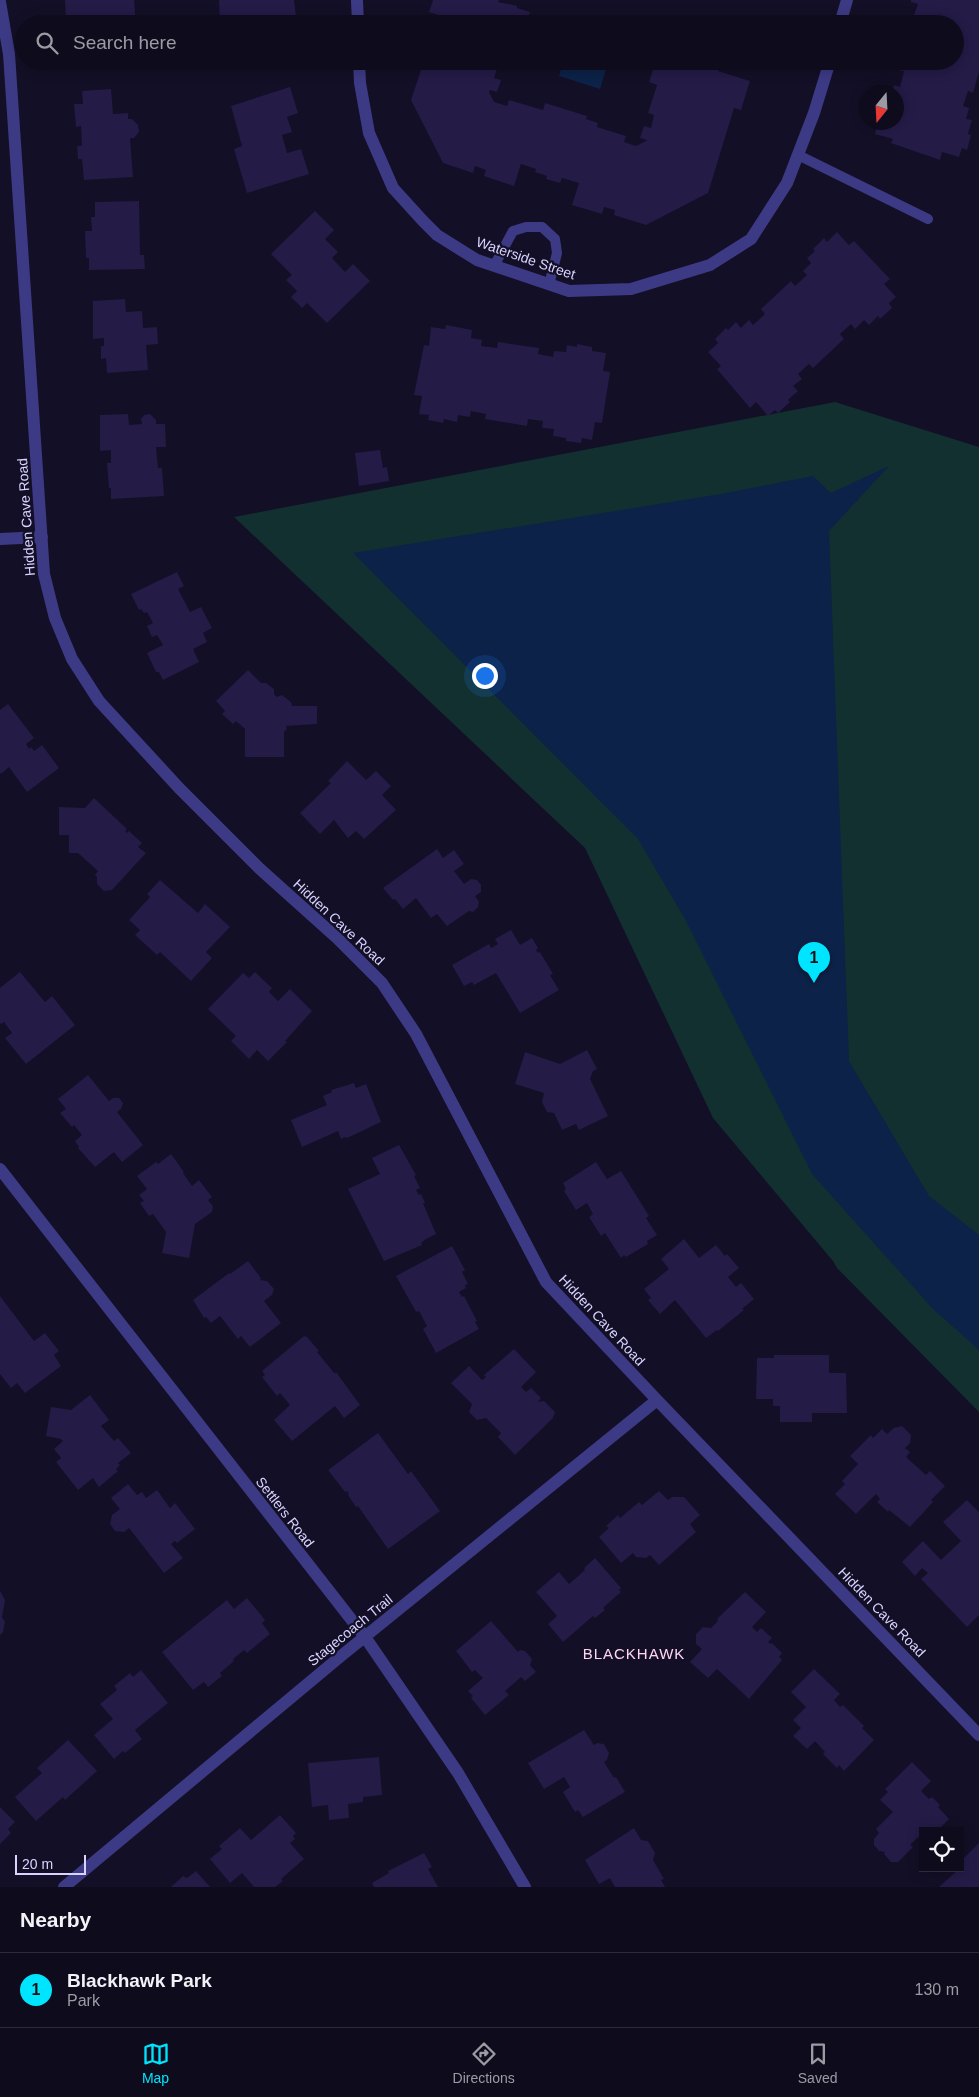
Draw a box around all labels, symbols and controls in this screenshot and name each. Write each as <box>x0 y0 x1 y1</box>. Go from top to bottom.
search box <box>15 15 964 70</box>
icon: search <box>33 29 61 57</box>
text: Search here <box>73 32 177 53</box>
north arrow <box>859 85 904 130</box>
street label: Waterside Street <box>474 234 578 282</box>
street label: Hidden Cave Road <box>14 457 38 577</box>
your location <box>472 663 498 689</box>
street label: Hidden Cave Road <box>290 876 388 968</box>
pin: 1 <box>798 942 830 983</box>
street label: Hidden Cave Road <box>556 1271 648 1369</box>
street label: Settlers Road <box>253 1474 317 1550</box>
street label: Hidden Cave Road <box>835 1564 929 1660</box>
street label: Stagecoach Trail <box>304 1591 396 1669</box>
district label: BLACKHAWK <box>583 1645 685 1662</box>
map controls <box>919 1827 964 1872</box>
button: locate <box>919 1827 964 1872</box>
scale bar <box>15 1852 86 1875</box>
text: 20 m <box>22 1856 53 1872</box>
text: Nearby <box>20 1908 91 1931</box>
text: Blackhawk Park <box>67 1970 212 1991</box>
text: 1 <box>32 1981 40 1998</box>
text: 130 m <box>915 1981 959 1998</box>
text: Park <box>67 1992 100 2009</box>
tab: Map <box>142 2040 170 2086</box>
tab: Directions <box>453 2040 515 2086</box>
tab: Saved <box>798 2040 837 2086</box>

